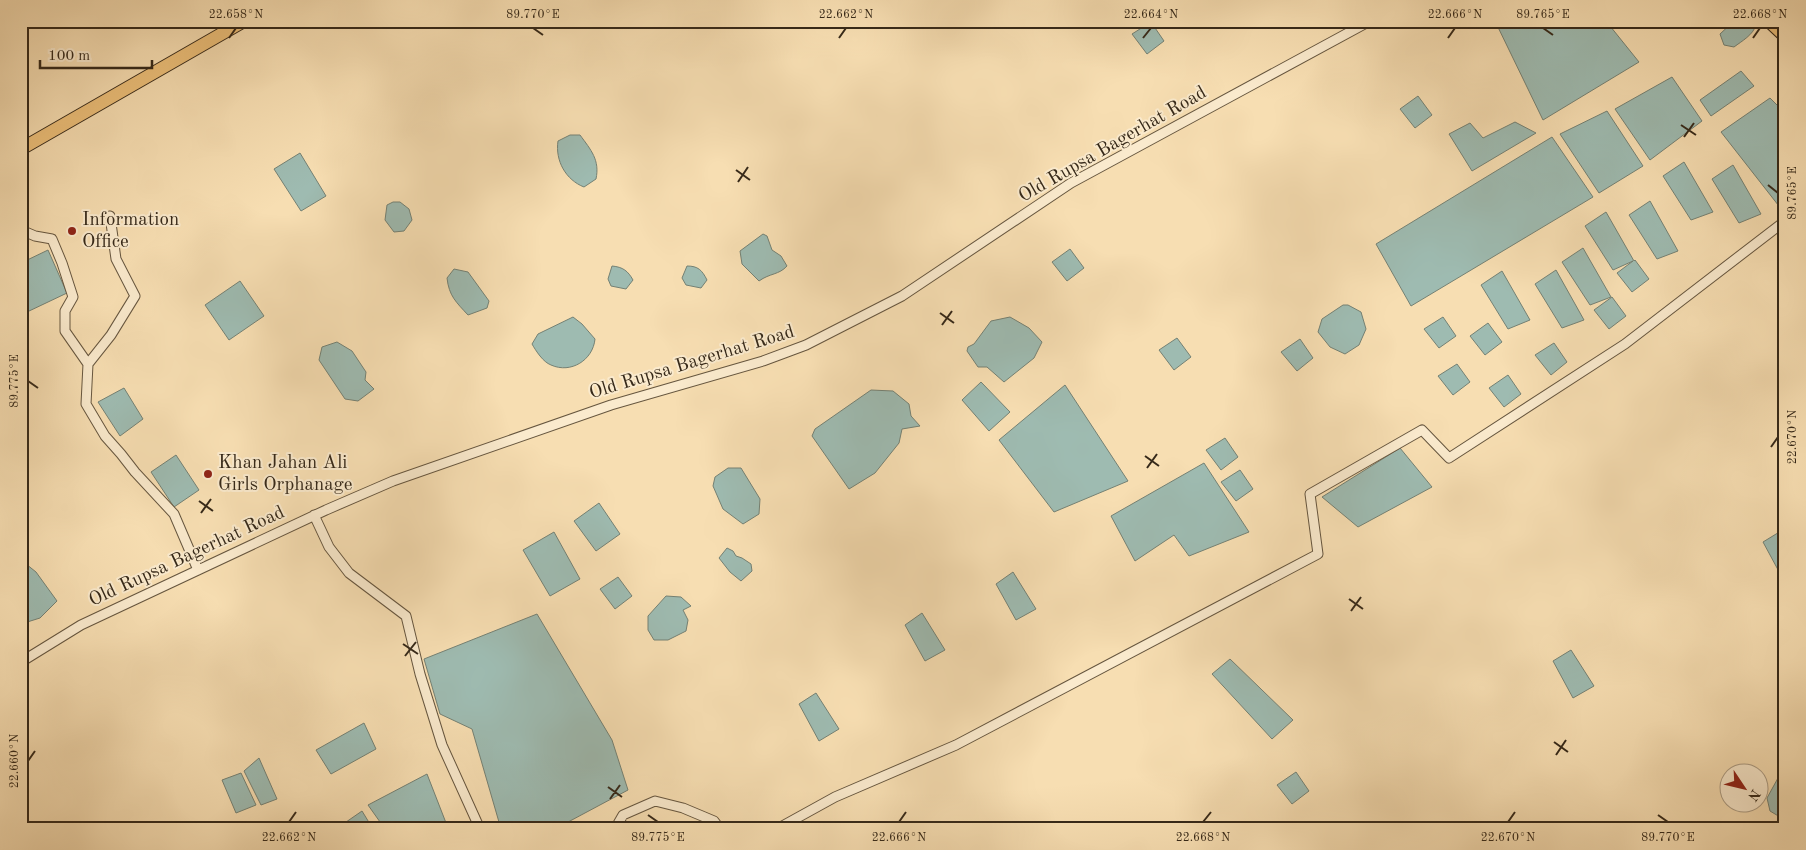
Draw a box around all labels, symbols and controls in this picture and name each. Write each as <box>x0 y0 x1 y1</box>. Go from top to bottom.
text: 22.658°N <box>209 8 263 21</box>
text: 89.765°E <box>1516 8 1570 21</box>
text: 89.770°E <box>506 9 560 21</box>
text: 22.662°N <box>819 9 873 21</box>
text: 22.664°N <box>1124 9 1178 21</box>
text: 22.666°N <box>1428 9 1482 21</box>
text: 22.668°N <box>1733 9 1787 21</box>
scale bar <box>40 38 152 70</box>
text: 100 m <box>48 49 90 64</box>
street label: Old Rupsa Bagerhat Road <box>1016 83 1210 207</box>
text: 89.765°E <box>1786 166 1799 220</box>
place label: Information Office <box>82 211 179 252</box>
marker: Information Office <box>66 225 78 237</box>
street label: Old Rupsa Bagerhat Road <box>587 323 797 403</box>
text: 89.775°E <box>8 354 21 408</box>
text: 22.670°N <box>1787 410 1799 464</box>
place label: Khan Jahan Ali Girls Orphanage <box>218 454 353 495</box>
marker: Khan Jahan Ali Girls Orphanage <box>202 468 214 480</box>
street label: Old Rupsa Bagerhat Road <box>86 503 288 611</box>
text: 22.660°N <box>9 734 21 788</box>
north arrow <box>1718 762 1768 812</box>
text: N <box>1745 786 1763 804</box>
text: 89.775°E <box>631 831 685 844</box>
text: 22.662°N <box>262 832 316 844</box>
text: 22.666°N <box>872 832 926 844</box>
text: 22.668°N <box>1176 832 1230 844</box>
text: 22.670°N <box>1481 832 1535 844</box>
text: 89.770°E <box>1641 832 1695 844</box>

